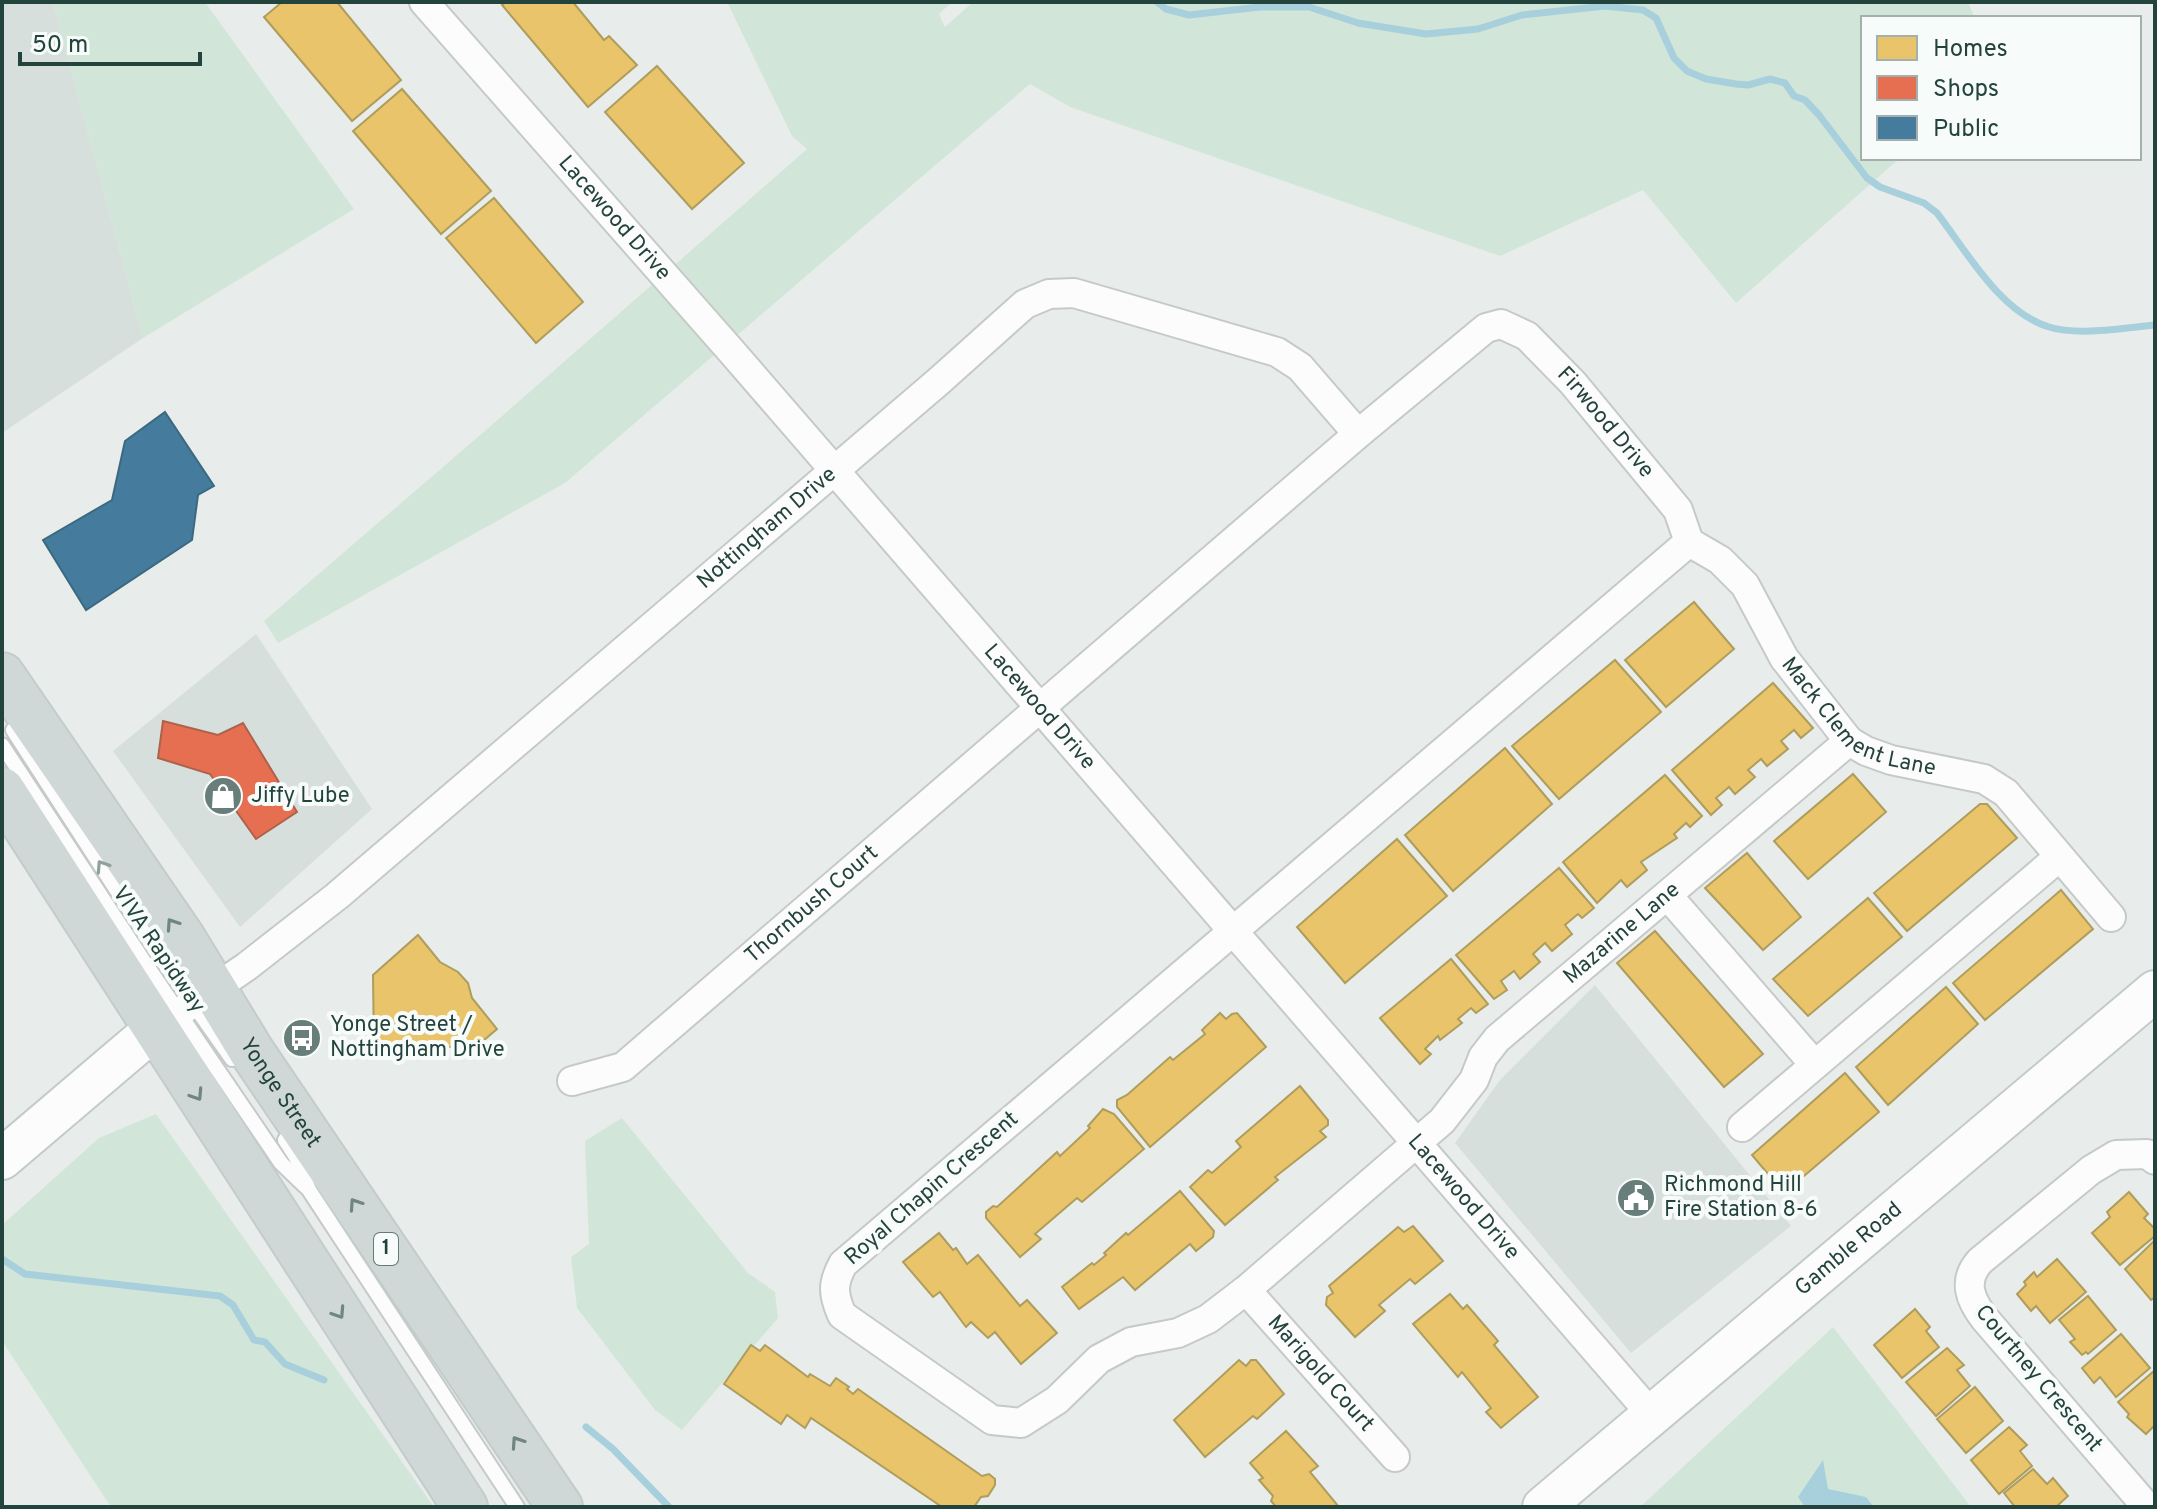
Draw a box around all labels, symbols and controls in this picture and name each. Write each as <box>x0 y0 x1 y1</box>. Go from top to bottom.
scale bar <box>20 16 200 66</box>
legend <box>1861 16 2141 160</box>
text: 50 m <box>32 31 88 61</box>
text: Homes <box>1933 35 2008 65</box>
text: Shops <box>1933 75 1999 105</box>
text: Public <box>1933 115 1999 145</box>
street label: Lacewood Drive <box>552 150 676 286</box>
street label: Firwood Drive <box>1551 361 1660 484</box>
street label: Nottingham Drive <box>692 461 842 595</box>
street label: Lacewood Drive <box>978 639 1101 776</box>
street label: Mack Clement Lane <box>1775 652 1938 782</box>
shop icon: Jiffy Lube <box>202 775 244 817</box>
place label: Jiffy Lube <box>251 783 349 810</box>
street label: Thornbush Court <box>739 840 884 969</box>
one-way arrow <box>96 860 111 875</box>
street label: Mazarine Lane <box>1558 876 1686 990</box>
street label: VIVA Rapidway <box>106 881 210 1019</box>
one-way arrow <box>167 918 182 932</box>
place label: Yonge Street / Nottingham Drive <box>330 1012 505 1064</box>
bus stop icon: Yonge Street / Nottingham Drive <box>281 1017 323 1059</box>
street label: Yonge Street <box>233 1033 326 1153</box>
one-way arrow <box>187 1086 202 1101</box>
street label: Royal Chapin Crescent <box>839 1106 1025 1272</box>
street label: Lacewood Drive <box>1402 1129 1525 1266</box>
place label: Richmond Hill Fire Station 8-6 <box>1664 1172 1818 1224</box>
public building icon: Richmond Hill Fire Station 8-6 <box>1615 1177 1657 1219</box>
street label: Gamble Road <box>1790 1196 1908 1302</box>
one-way arrow <box>350 1199 365 1213</box>
road number: 1 <box>374 1233 398 1265</box>
street label: Courtney Crescent <box>1969 1300 2107 1458</box>
one-way arrow <box>329 1304 344 1319</box>
street label: Marigold Court <box>1261 1310 1380 1437</box>
one-way arrow <box>512 1437 527 1451</box>

